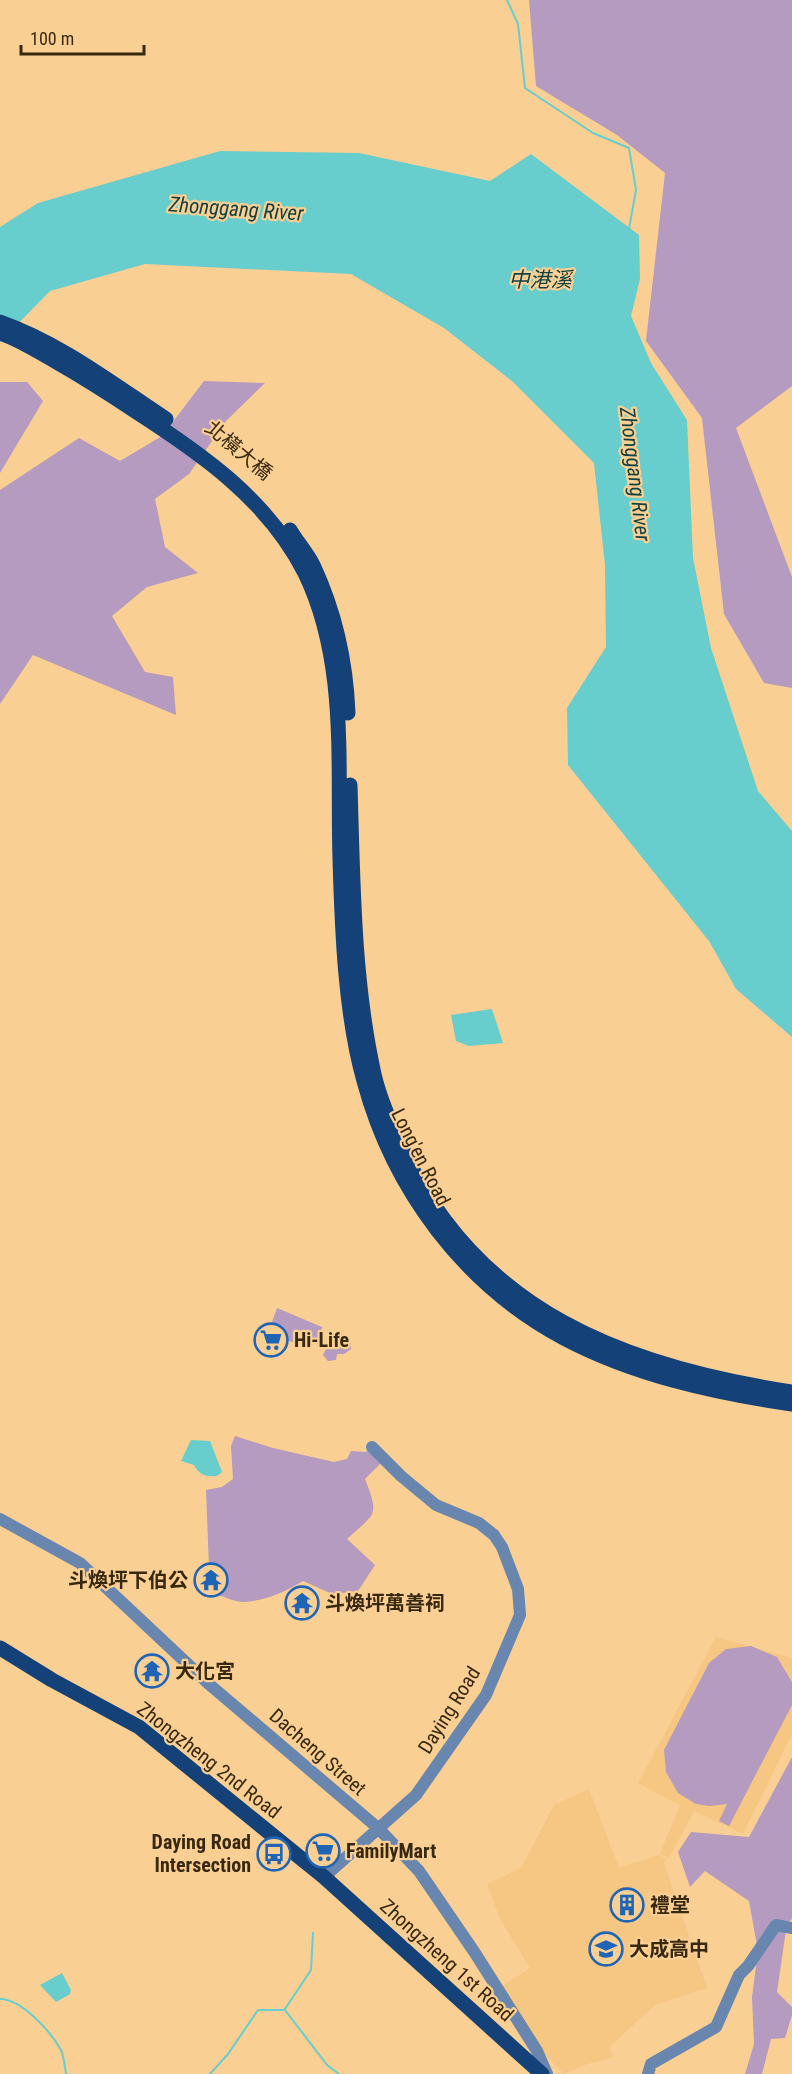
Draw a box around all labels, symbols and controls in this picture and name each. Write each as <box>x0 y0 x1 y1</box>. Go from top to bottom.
scale bar <box>21 18 144 56</box>
text: 100 m <box>30 28 74 49</box>
water label: Zhonggang River <box>167 192 305 226</box>
water label: 中港溪 <box>509 268 574 292</box>
water label: Zhonggang River <box>615 405 655 543</box>
street label: 北橫大橋 <box>201 415 277 485</box>
street label: Long'en Road <box>386 1104 456 1210</box>
supermarket icon: Hi-Life <box>253 1322 289 1358</box>
place label: Hi-Life <box>294 1328 349 1352</box>
temple icon: 斗煥坪下伯公 <box>193 1562 229 1598</box>
place label: 斗煥坪下伯公 <box>68 1568 188 1592</box>
temple icon: 斗煥坪萬善祠 <box>284 1585 320 1621</box>
place label: 斗煥坪萬善祠 <box>325 1591 445 1615</box>
temple icon: 大化宮 <box>134 1653 170 1689</box>
place label: 大化宮 <box>175 1659 235 1683</box>
street label: Daying Road <box>413 1662 485 1758</box>
street label: Zhongzheng 2nd Road <box>132 1696 286 1824</box>
street label: Dacheng Street <box>265 1703 371 1801</box>
place label: Daying Road Intersection <box>152 1830 251 1877</box>
supermarket icon: FamilyMart <box>305 1833 341 1869</box>
bus stop icon: Daying Road Intersection <box>256 1836 292 1872</box>
place label: FamilyMart <box>346 1839 436 1863</box>
building icon: 禮堂 <box>609 1887 645 1923</box>
place label: 禮堂 <box>650 1893 690 1917</box>
street label: Zhongzheng 1st Road <box>375 1894 519 2026</box>
school or university icon: 大成高中 <box>588 1931 624 1967</box>
place label: 大成高中 <box>629 1937 709 1961</box>

